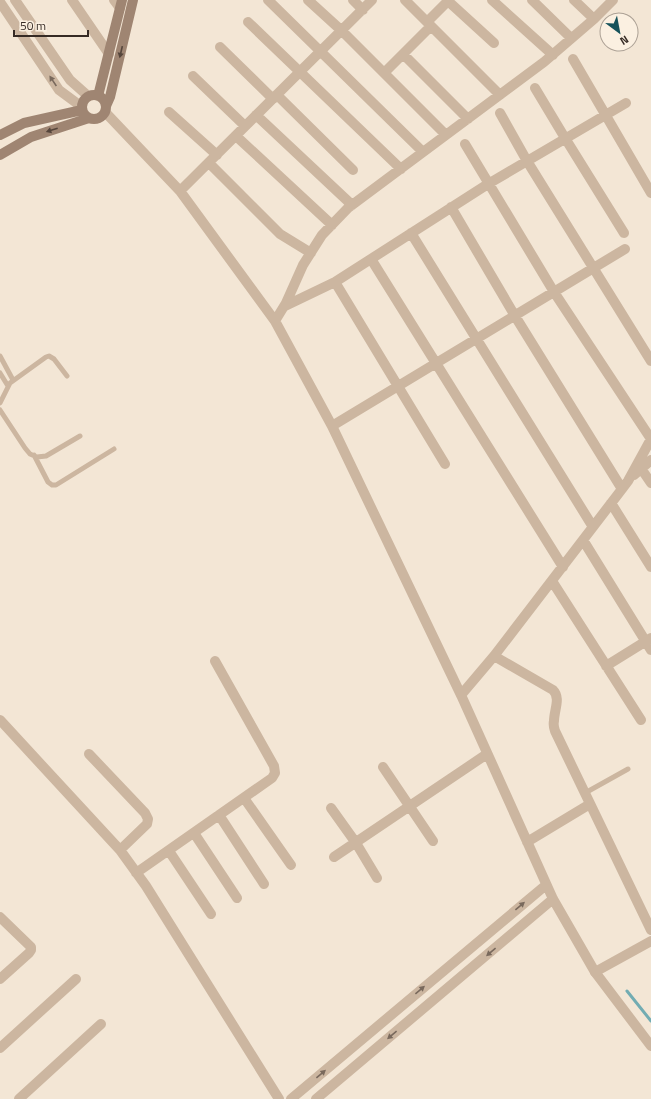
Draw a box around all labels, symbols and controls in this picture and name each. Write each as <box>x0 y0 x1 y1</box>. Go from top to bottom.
scale bar <box>14 12 88 38</box>
north arrow <box>599 12 639 52</box>
text: 50 m <box>20 16 46 35</box>
text: N <box>617 32 632 49</box>
one-way arrow <box>117 45 123 58</box>
one-way arrow <box>49 76 57 86</box>
one-way arrow <box>45 128 57 134</box>
one-way arrow <box>514 902 525 911</box>
one-way arrow <box>486 947 496 956</box>
one-way arrow <box>415 986 426 995</box>
one-way arrow <box>386 1031 397 1040</box>
one-way arrow <box>316 1069 326 1078</box>

